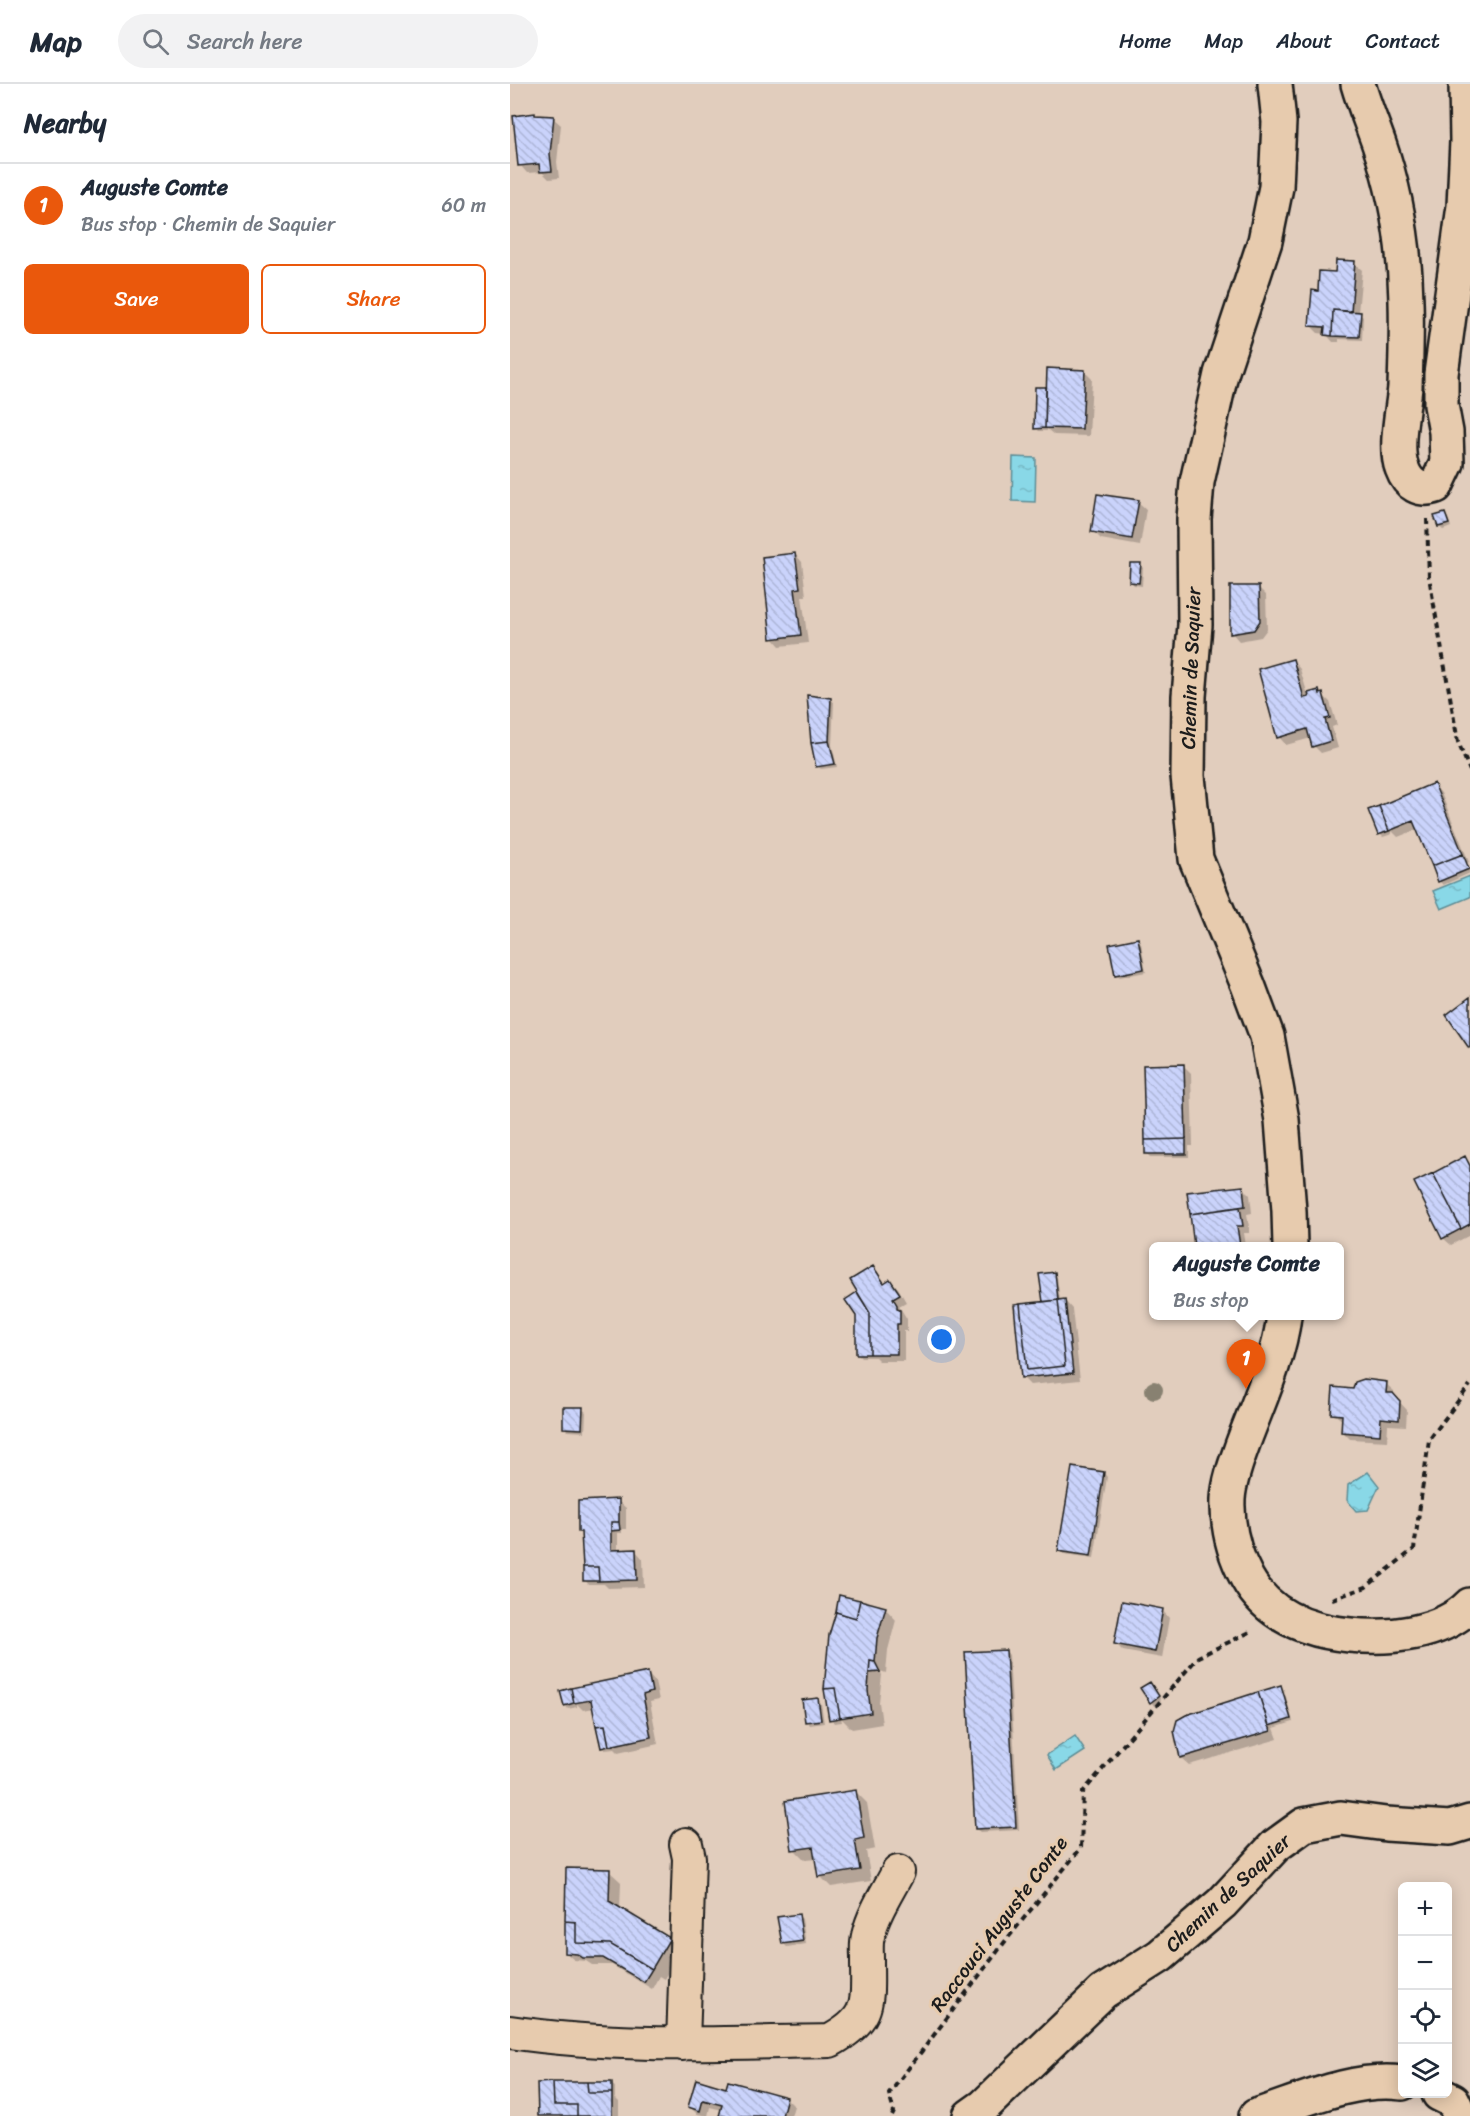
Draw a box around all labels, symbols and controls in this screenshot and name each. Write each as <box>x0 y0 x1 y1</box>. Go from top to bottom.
search box <box>118 14 538 68</box>
text: Map <box>30 17 82 66</box>
text: Search here <box>187 22 303 61</box>
text: Home <box>1119 22 1171 60</box>
text: Map <box>1204 22 1243 60</box>
text: About <box>1276 22 1333 60</box>
text: Contact <box>1366 22 1440 60</box>
icon: search <box>139 25 172 58</box>
text: Nearby <box>24 100 106 146</box>
text: Auguste Comte <box>81 168 228 207</box>
text: 1 <box>39 188 48 223</box>
text: 60 m <box>441 188 486 223</box>
text: Bus stop · Chemin de Saquier <box>81 207 335 242</box>
button: Save <box>24 264 249 334</box>
button: Share <box>261 264 486 334</box>
street label: Chemin de Saquier <box>1171 585 1211 750</box>
popup <box>1149 1242 1344 1320</box>
text: Auguste Comte <box>1173 1244 1320 1283</box>
text: Bus stop <box>1173 1283 1249 1318</box>
your location <box>927 1325 956 1354</box>
pin: 1 <box>1226 1340 1266 1389</box>
street label: Chemin de Saquier <box>1157 1824 1300 1961</box>
street label: Raccouci Auguste Conte <box>921 1828 1077 2020</box>
map controls <box>1398 1882 1452 2098</box>
button: + <box>1398 1882 1452 1936</box>
button: − <box>1398 1936 1452 1990</box>
button: locate <box>1398 1990 1452 2044</box>
button: layers <box>1398 2044 1452 2098</box>

